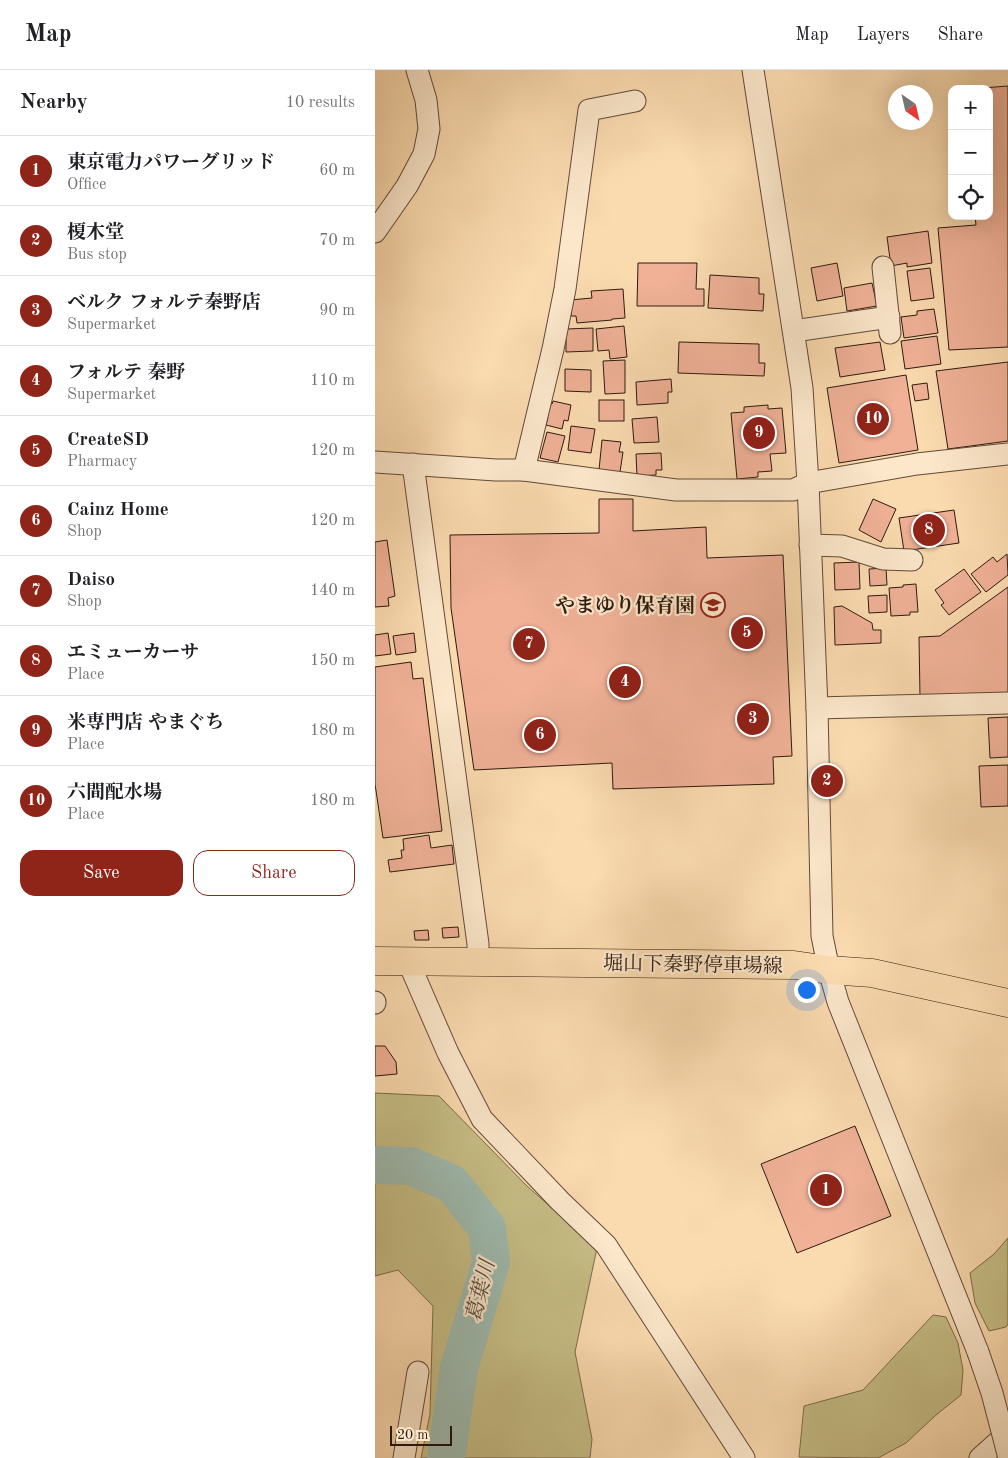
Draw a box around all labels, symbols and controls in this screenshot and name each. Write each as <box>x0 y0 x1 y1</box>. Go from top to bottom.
text: Map <box>25 23 72 47</box>
text: Map <box>795 26 829 44</box>
text: Layers <box>857 26 909 44</box>
text: Share <box>937 26 983 44</box>
north arrow <box>888 85 933 130</box>
map controls <box>948 85 993 220</box>
button: + <box>948 85 993 130</box>
text: Nearby <box>20 92 88 113</box>
text: 10 results <box>286 95 355 111</box>
button: − <box>948 130 993 175</box>
text: 東京電力パワーグリッド <box>67 154 275 173</box>
text: 1 <box>31 163 41 179</box>
text: 60 m <box>319 163 355 179</box>
button: locate <box>948 175 993 220</box>
text: Office <box>67 177 106 193</box>
text: 榎木堂 <box>67 224 124 243</box>
text: 2 <box>31 233 41 249</box>
text: 70 m <box>319 233 355 249</box>
text: Bus stop <box>67 247 127 263</box>
text: ベルク フォルテ秦野店 <box>67 294 261 313</box>
text: 3 <box>31 303 41 319</box>
text: 90 m <box>319 303 355 319</box>
text: Supermarket <box>67 317 156 333</box>
text: フォルテ 秦野 <box>67 364 185 383</box>
text: 4 <box>31 373 41 389</box>
text: 110 m <box>310 373 355 389</box>
text: Supermarket <box>67 387 156 403</box>
pin: 10 <box>857 400 889 438</box>
pin: 9 <box>743 414 775 452</box>
text: CreateSD <box>67 431 149 450</box>
text: 5 <box>31 443 41 459</box>
text: 120 m <box>310 443 355 459</box>
text: Pharmacy <box>67 454 137 470</box>
text: Cainz Home <box>67 501 169 520</box>
pin: 8 <box>913 511 945 549</box>
text: 6 <box>31 513 41 529</box>
text: 120 m <box>310 513 355 529</box>
text: Shop <box>67 524 102 540</box>
text: Daiso <box>67 571 115 590</box>
text: 7 <box>31 583 41 599</box>
text: 140 m <box>310 583 355 599</box>
school or university icon: やまゆり保育園 <box>700 592 726 618</box>
text: Shop <box>67 594 102 610</box>
place label: やまゆり保育園 <box>555 595 695 617</box>
pin: 5 <box>731 614 763 652</box>
pin: 7 <box>513 625 545 663</box>
text: エミューカーサ <box>67 644 199 663</box>
text: 8 <box>31 653 41 669</box>
text: 150 m <box>310 653 355 669</box>
pin: 4 <box>609 663 641 701</box>
text: Place <box>67 667 104 683</box>
pin: 3 <box>737 700 769 738</box>
text: 米専門店 やまぐち <box>67 714 224 733</box>
pin: 6 <box>524 716 556 754</box>
text: 9 <box>31 723 41 739</box>
text: 180 m <box>310 723 355 739</box>
text: Place <box>67 737 104 753</box>
pin: 2 <box>811 762 843 800</box>
text: 六間配水場 <box>67 784 162 803</box>
text: 10 <box>27 793 45 809</box>
text: 180 m <box>310 793 355 809</box>
text: Place <box>67 807 104 823</box>
button: Save <box>20 850 183 896</box>
button: Share <box>193 850 355 896</box>
street label: 堀山下秦野停車場線 <box>603 952 783 978</box>
your location <box>794 977 820 1003</box>
pin: 1 <box>810 1171 842 1209</box>
water label: 葛葉川 <box>462 1256 500 1324</box>
scale bar <box>390 1423 453 1446</box>
text: 20 m <box>397 1428 428 1442</box>

